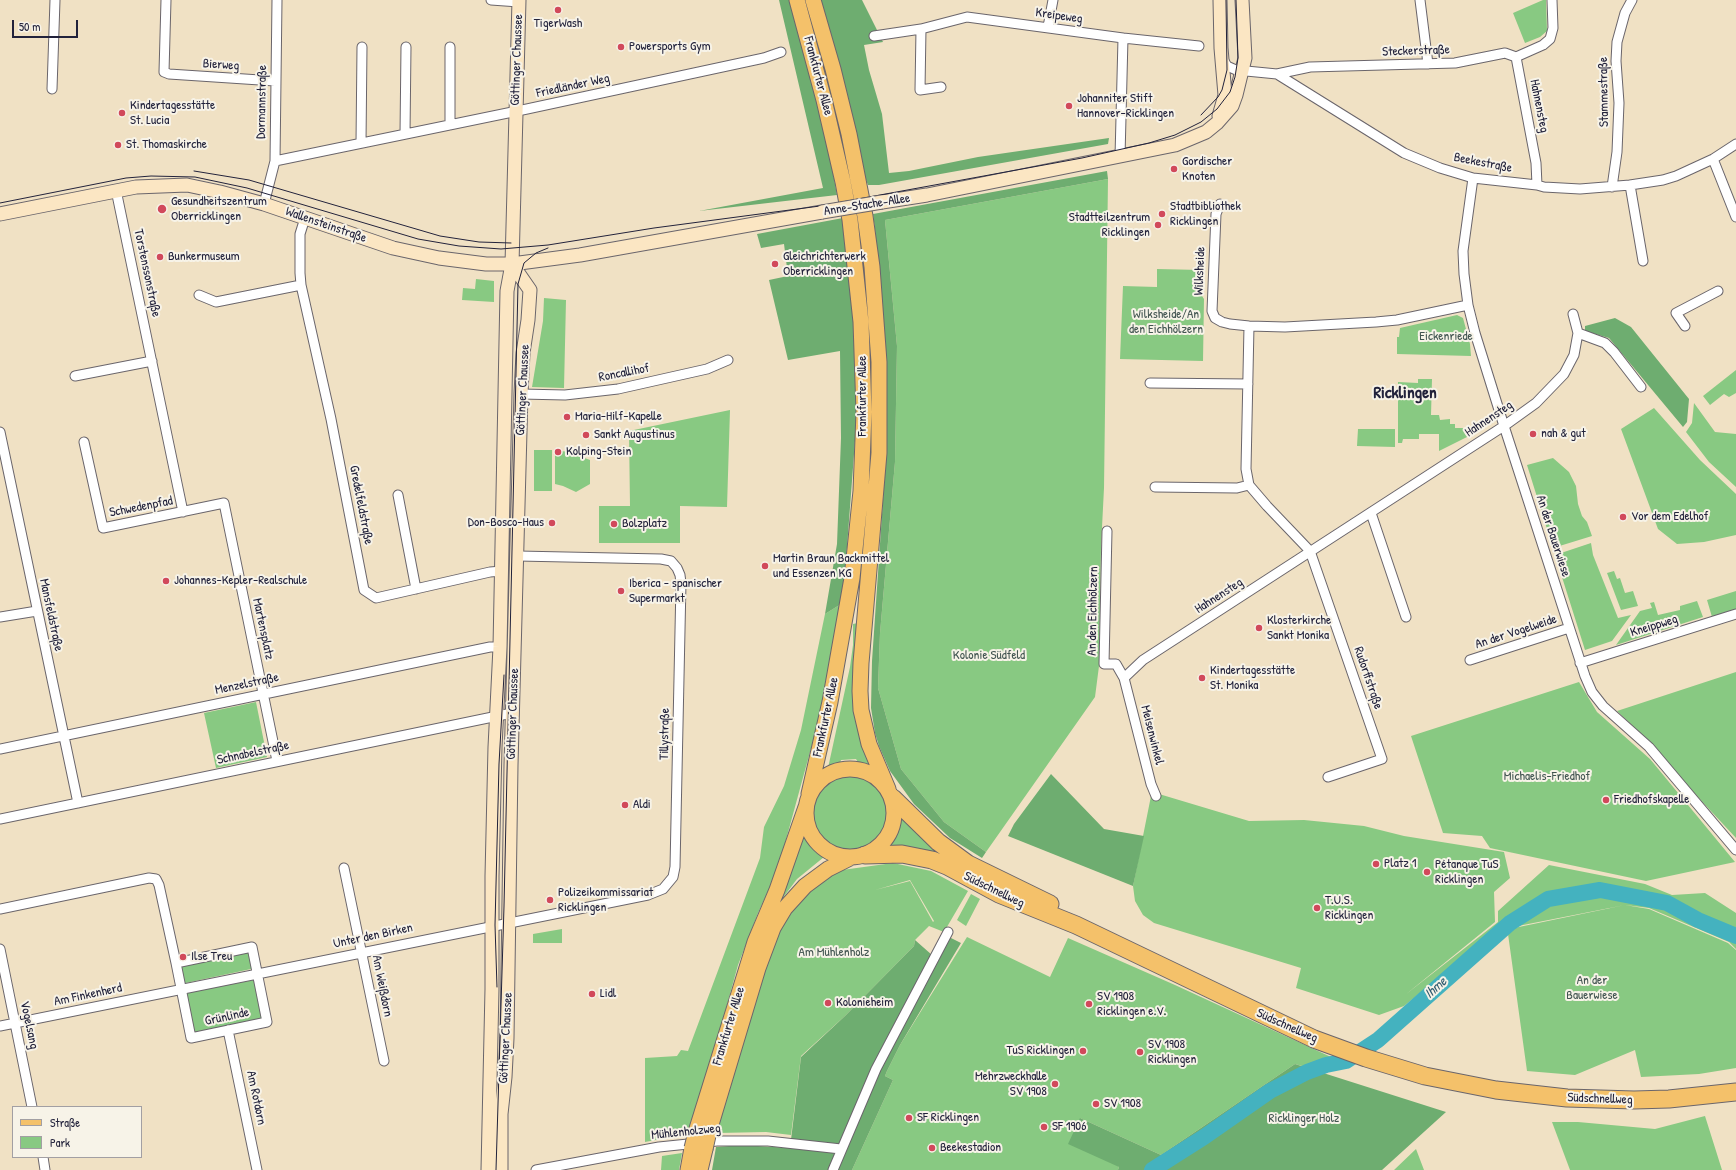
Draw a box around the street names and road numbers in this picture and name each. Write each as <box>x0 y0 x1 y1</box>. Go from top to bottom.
street label: Kreipeweg <box>1034 5 1084 27</box>
street label: Göttinger Chaussee <box>508 14 526 106</box>
street label: Frankfurter Allee <box>800 35 836 117</box>
street label: Steckerstraße <box>1382 42 1450 60</box>
street label: Bierweg <box>202 56 240 74</box>
street label: Stammestraße <box>1596 57 1612 127</box>
street label: Dormannstraße <box>254 65 270 139</box>
street label: Friedländer Weg <box>535 71 611 101</box>
street label: Hahnensteg <box>1526 78 1552 134</box>
street label: Beekestraße <box>1452 150 1514 176</box>
street label: Anne-Stache-Allee <box>823 190 911 220</box>
street label: Wallensteinstraße <box>283 204 369 246</box>
street label: Torstenssonstraße <box>130 228 164 318</box>
street label: Wilksheide <box>1191 246 1209 296</box>
street label: Göttinger Chaussee <box>513 344 533 436</box>
street label: Frankfurter Allee <box>855 355 871 437</box>
street label: Roncallihof <box>597 360 651 386</box>
street label: Hahnensteg <box>1462 397 1516 441</box>
street label: Gredelfeldstraße <box>346 464 376 546</box>
street label: Schwedenpfad <box>108 493 174 521</box>
street label: An der Bauerwiese <box>1532 493 1574 579</box>
street label: An den Eichhölzern <box>1084 566 1102 656</box>
street label: Hahnensteg <box>1192 575 1246 617</box>
street label: Mansfeldstraße <box>36 577 66 653</box>
street label: Martensplatz <box>249 597 277 661</box>
street label: An der Vogelweide <box>1473 611 1559 653</box>
street label: Kneippweg <box>1628 611 1680 641</box>
street label: Rudorffstraße <box>1350 645 1386 711</box>
street label: Göttinger Chaussee <box>504 668 522 760</box>
street label: Menzelstraße <box>214 670 280 698</box>
street label: Frankfurter Allee <box>810 676 842 758</box>
street label: Meisenwinkel <box>1137 704 1167 766</box>
street label: Tillystraße <box>657 708 673 760</box>
street label: Schnabelstraße <box>216 738 290 768</box>
street label: Südschnellweg <box>961 869 1027 911</box>
street label: Unter den Birken <box>332 920 414 952</box>
street label: Am Weißdorn <box>368 954 396 1018</box>
street label: Am Finkenherd <box>53 980 123 1010</box>
street label: Frankfurter Allee <box>710 985 748 1067</box>
street label: Göttinger Chaussee <box>496 992 516 1084</box>
street label: Vogelsang <box>16 1000 42 1050</box>
street label: Grünlinde <box>203 1005 251 1029</box>
street label: Südschnellweg <box>1254 1006 1320 1046</box>
street label: Am Rotdorn <box>243 1069 269 1127</box>
street label: Südschnellweg <box>1567 1090 1633 1108</box>
street label: Mühlenholzweg <box>651 1121 721 1143</box>

